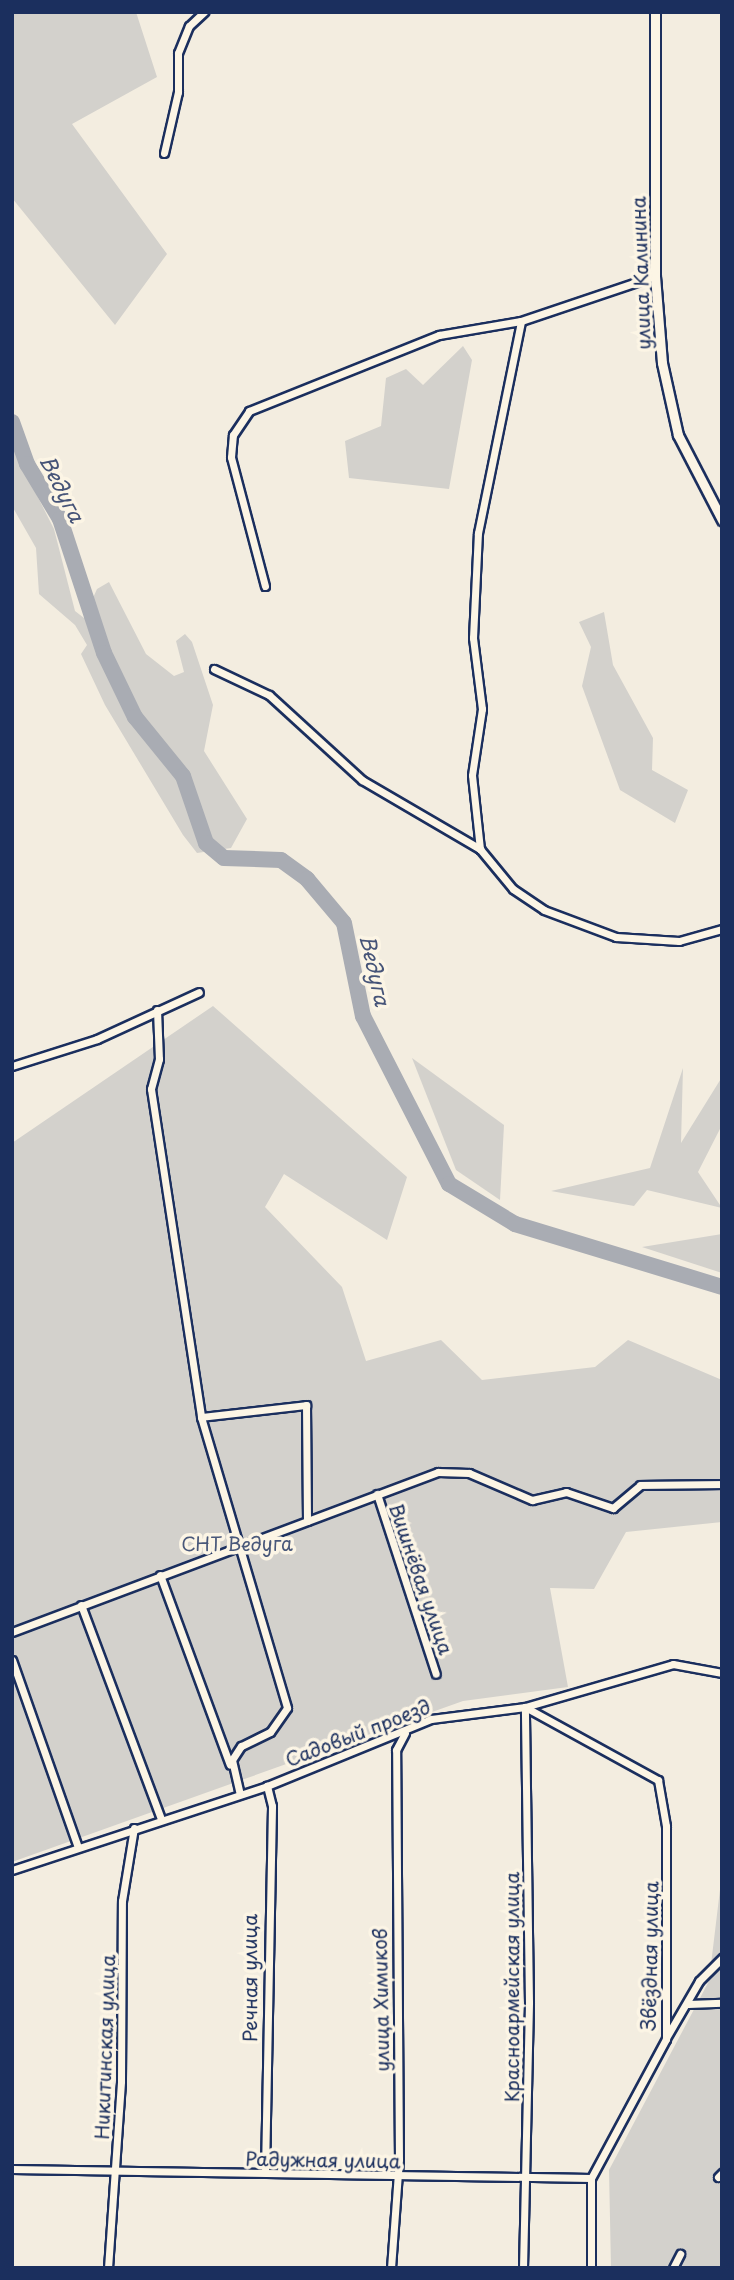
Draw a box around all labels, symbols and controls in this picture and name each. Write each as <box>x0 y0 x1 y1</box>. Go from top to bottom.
street label: улица Калинина <box>627 196 655 350</box>
water label: Ведуга <box>35 450 91 526</box>
water label: Ведуга <box>356 932 396 1008</box>
street label: Вишнёвая улица <box>384 1500 458 1658</box>
park label: СНТ Ведуга <box>180 1533 294 1555</box>
street label: Садовый проезд <box>283 1695 433 1771</box>
street label: Красноармейская улица <box>501 1871 523 2103</box>
street label: Звёздная улица <box>637 1880 663 2032</box>
street label: Речная улица <box>239 1913 261 2043</box>
street label: улица Химиков <box>368 1928 394 2072</box>
street label: Никитинская улица <box>90 1954 120 2140</box>
street label: Радужная улица <box>244 2147 402 2173</box>

